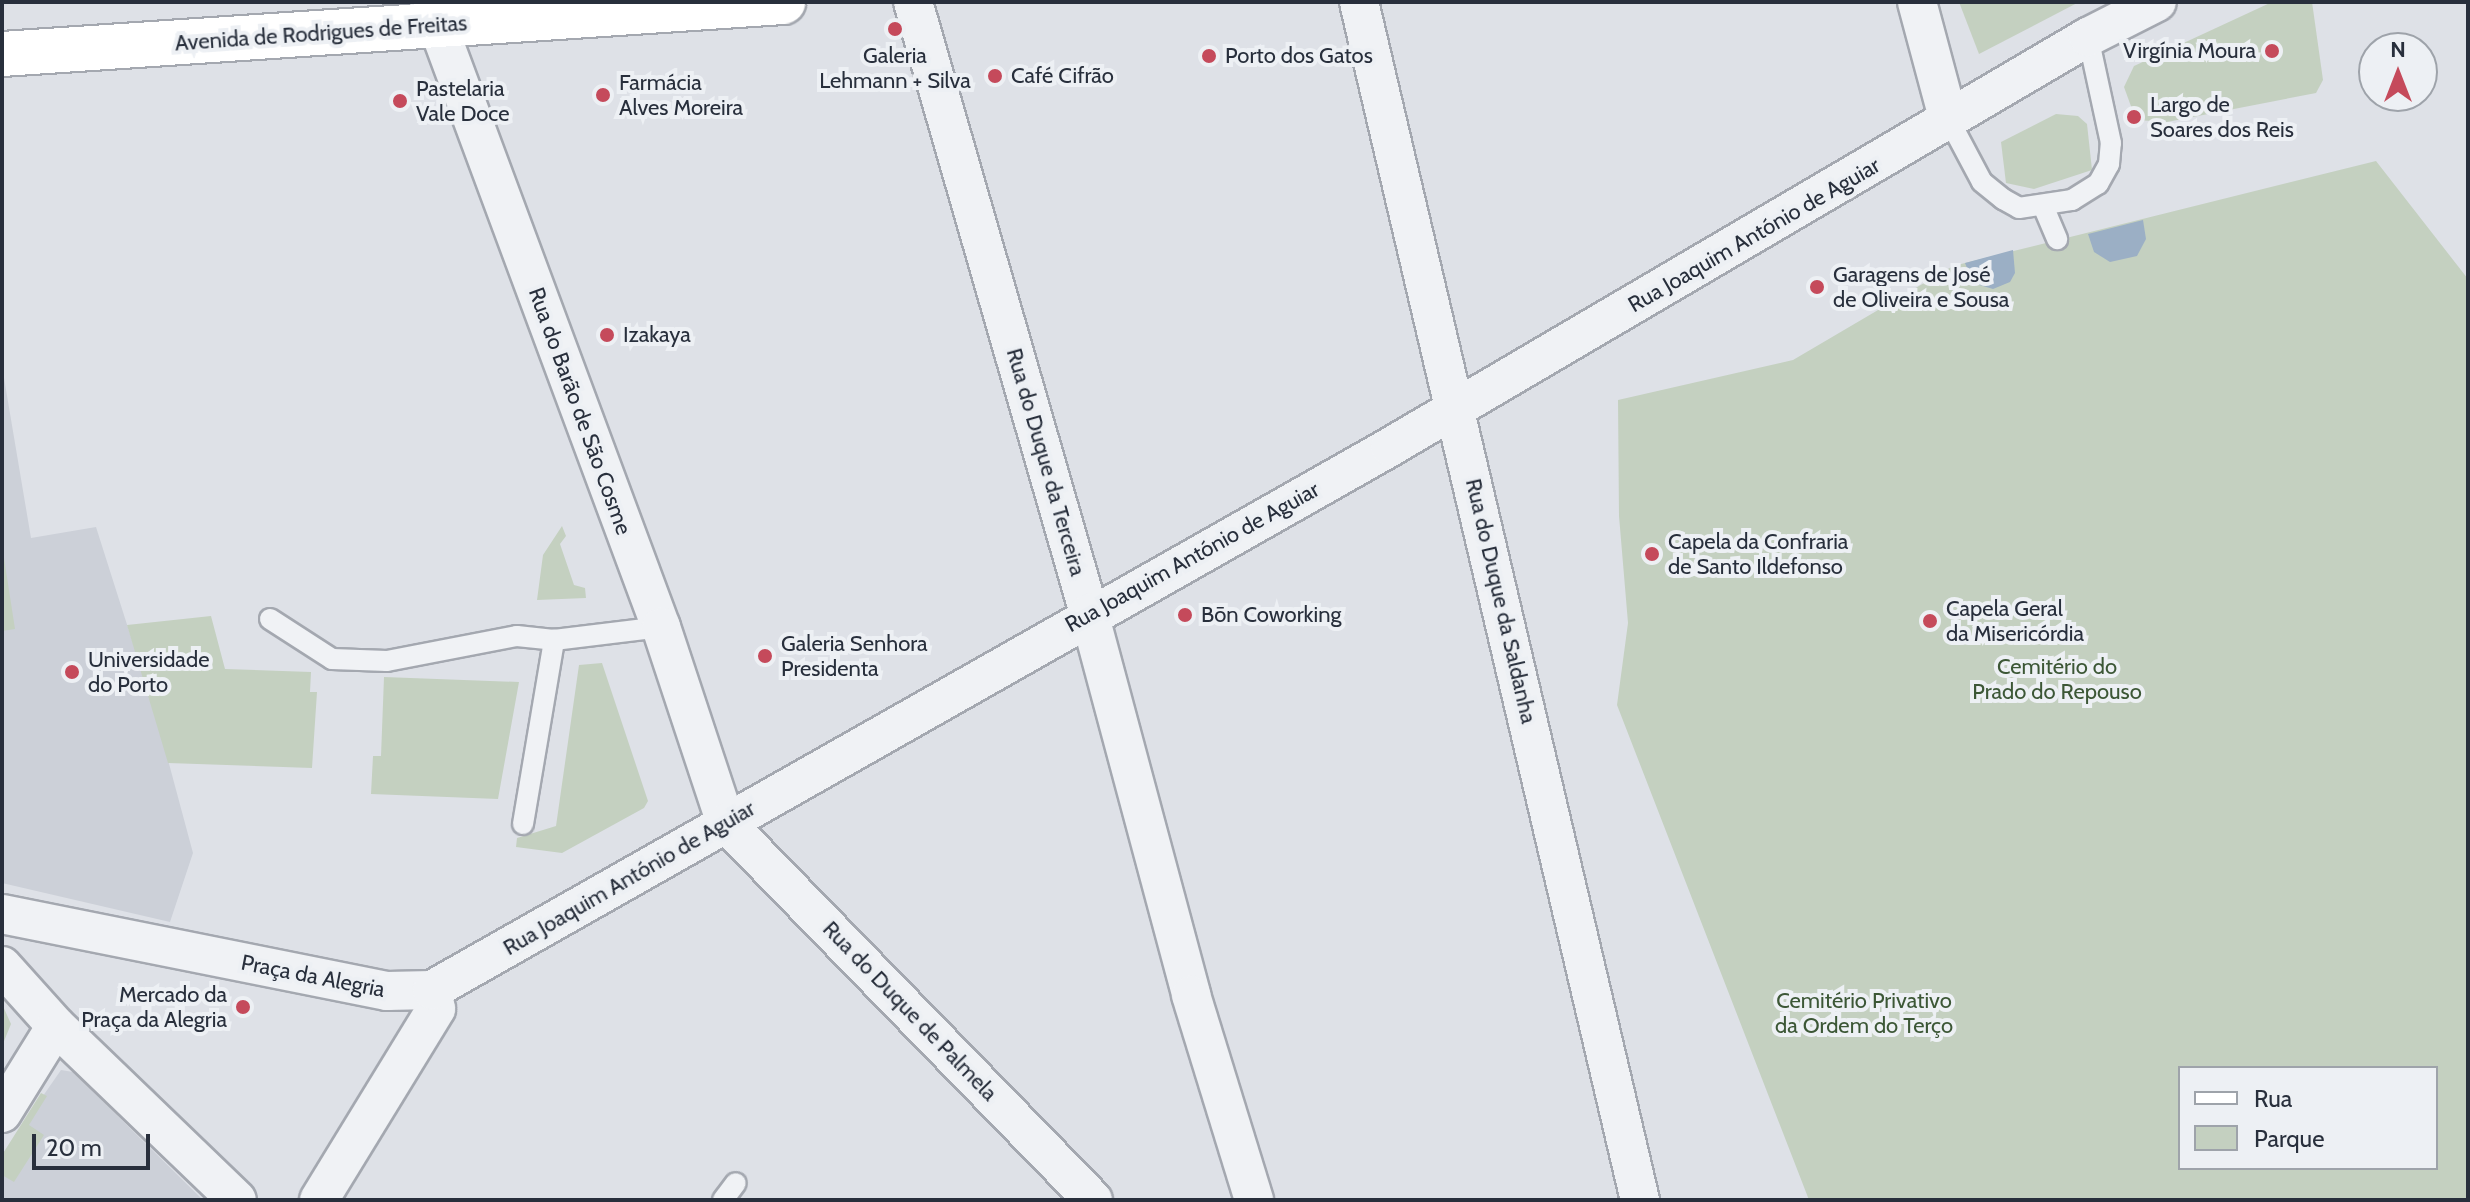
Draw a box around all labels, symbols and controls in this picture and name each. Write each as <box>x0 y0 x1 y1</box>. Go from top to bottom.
street label: Avenida de Rodrigues de Freitas <box>174 10 468 56</box>
marker: Galeria Lehmann + Silva <box>886 20 904 38</box>
north arrow <box>2358 32 2438 112</box>
text: N <box>2390 36 2406 63</box>
place label: Virgínia Moura <box>2123 38 2256 64</box>
place label: Galeria Lehmann + Silva <box>819 42 971 94</box>
marker: Virgínia Moura <box>2263 42 2281 60</box>
place label: Porto dos Gatos <box>1225 43 1373 69</box>
marker: Porto dos Gatos <box>1200 47 1218 65</box>
place label: Café Cifrão <box>1011 63 1114 89</box>
marker: Café Cifrão <box>986 67 1004 85</box>
place label: Farmácia Alves Moreira <box>619 69 743 120</box>
place label: Pastelaria Vale Doce <box>416 75 509 126</box>
marker: Farmácia Alves Moreira <box>594 86 612 104</box>
place label: Largo de Soares dos Reis <box>2150 91 2294 142</box>
marker: Pastelaria Vale Doce <box>391 92 409 110</box>
marker: Largo de Soares dos Reis <box>2125 108 2143 126</box>
street label: Rua Joaquim António de Aguiar <box>1623 152 1885 318</box>
place label: Garagens de José de Oliveira e Sousa <box>1833 261 2009 312</box>
marker: Garagens de José de Oliveira e Sousa <box>1808 278 1826 296</box>
street label: Rua do Barão de São Cosme <box>523 284 637 538</box>
place label: Izakaya <box>623 322 691 348</box>
marker: Izakaya <box>598 326 616 344</box>
street label: Rua do Duque da Terceira <box>1001 345 1091 579</box>
street label: Rua Joaquim António de Aguiar <box>1060 476 1324 638</box>
street label: Rua do Duque da Saldanha <box>1460 476 1542 726</box>
place label: Capela da Confraria de Santo Ildefonso <box>1668 528 1848 580</box>
marker: Capela da Confraria de Santo Ildefonso <box>1643 545 1661 563</box>
place label: Capela Geral da Misericórdia <box>1946 595 2084 646</box>
place label: Bōn Coworking <box>1201 602 1341 628</box>
marker: Bōn Coworking <box>1176 606 1194 624</box>
marker: Capela Geral da Misericórdia <box>1921 612 1939 630</box>
place label: Galeria Senhora Presidenta <box>781 630 928 682</box>
place label: Universidade do Porto <box>88 646 209 698</box>
marker: Galeria Senhora Presidenta <box>756 647 774 665</box>
park label: Cemitério do Prado do Repouso <box>1972 653 2142 704</box>
marker: Universidade do Porto <box>63 663 81 681</box>
street label: Rua Joaquim António de Aguiar <box>498 795 760 961</box>
street label: Rua do Duque de Palmela <box>817 916 1003 1106</box>
street label: Praça da Alegria <box>239 949 387 1003</box>
place label: Mercado da Praça da Alegria <box>81 981 227 1032</box>
park label: Cemitério Privativo da Ordem do Terço <box>1775 987 1953 1038</box>
marker: Mercado da Praça da Alegria <box>234 998 252 1016</box>
legend <box>2178 1066 2438 1170</box>
text: Rua <box>2254 1084 2292 1113</box>
scale bar <box>36 1118 154 1168</box>
text: Parque <box>2254 1124 2324 1153</box>
text: 20 m <box>46 1133 102 1162</box>

